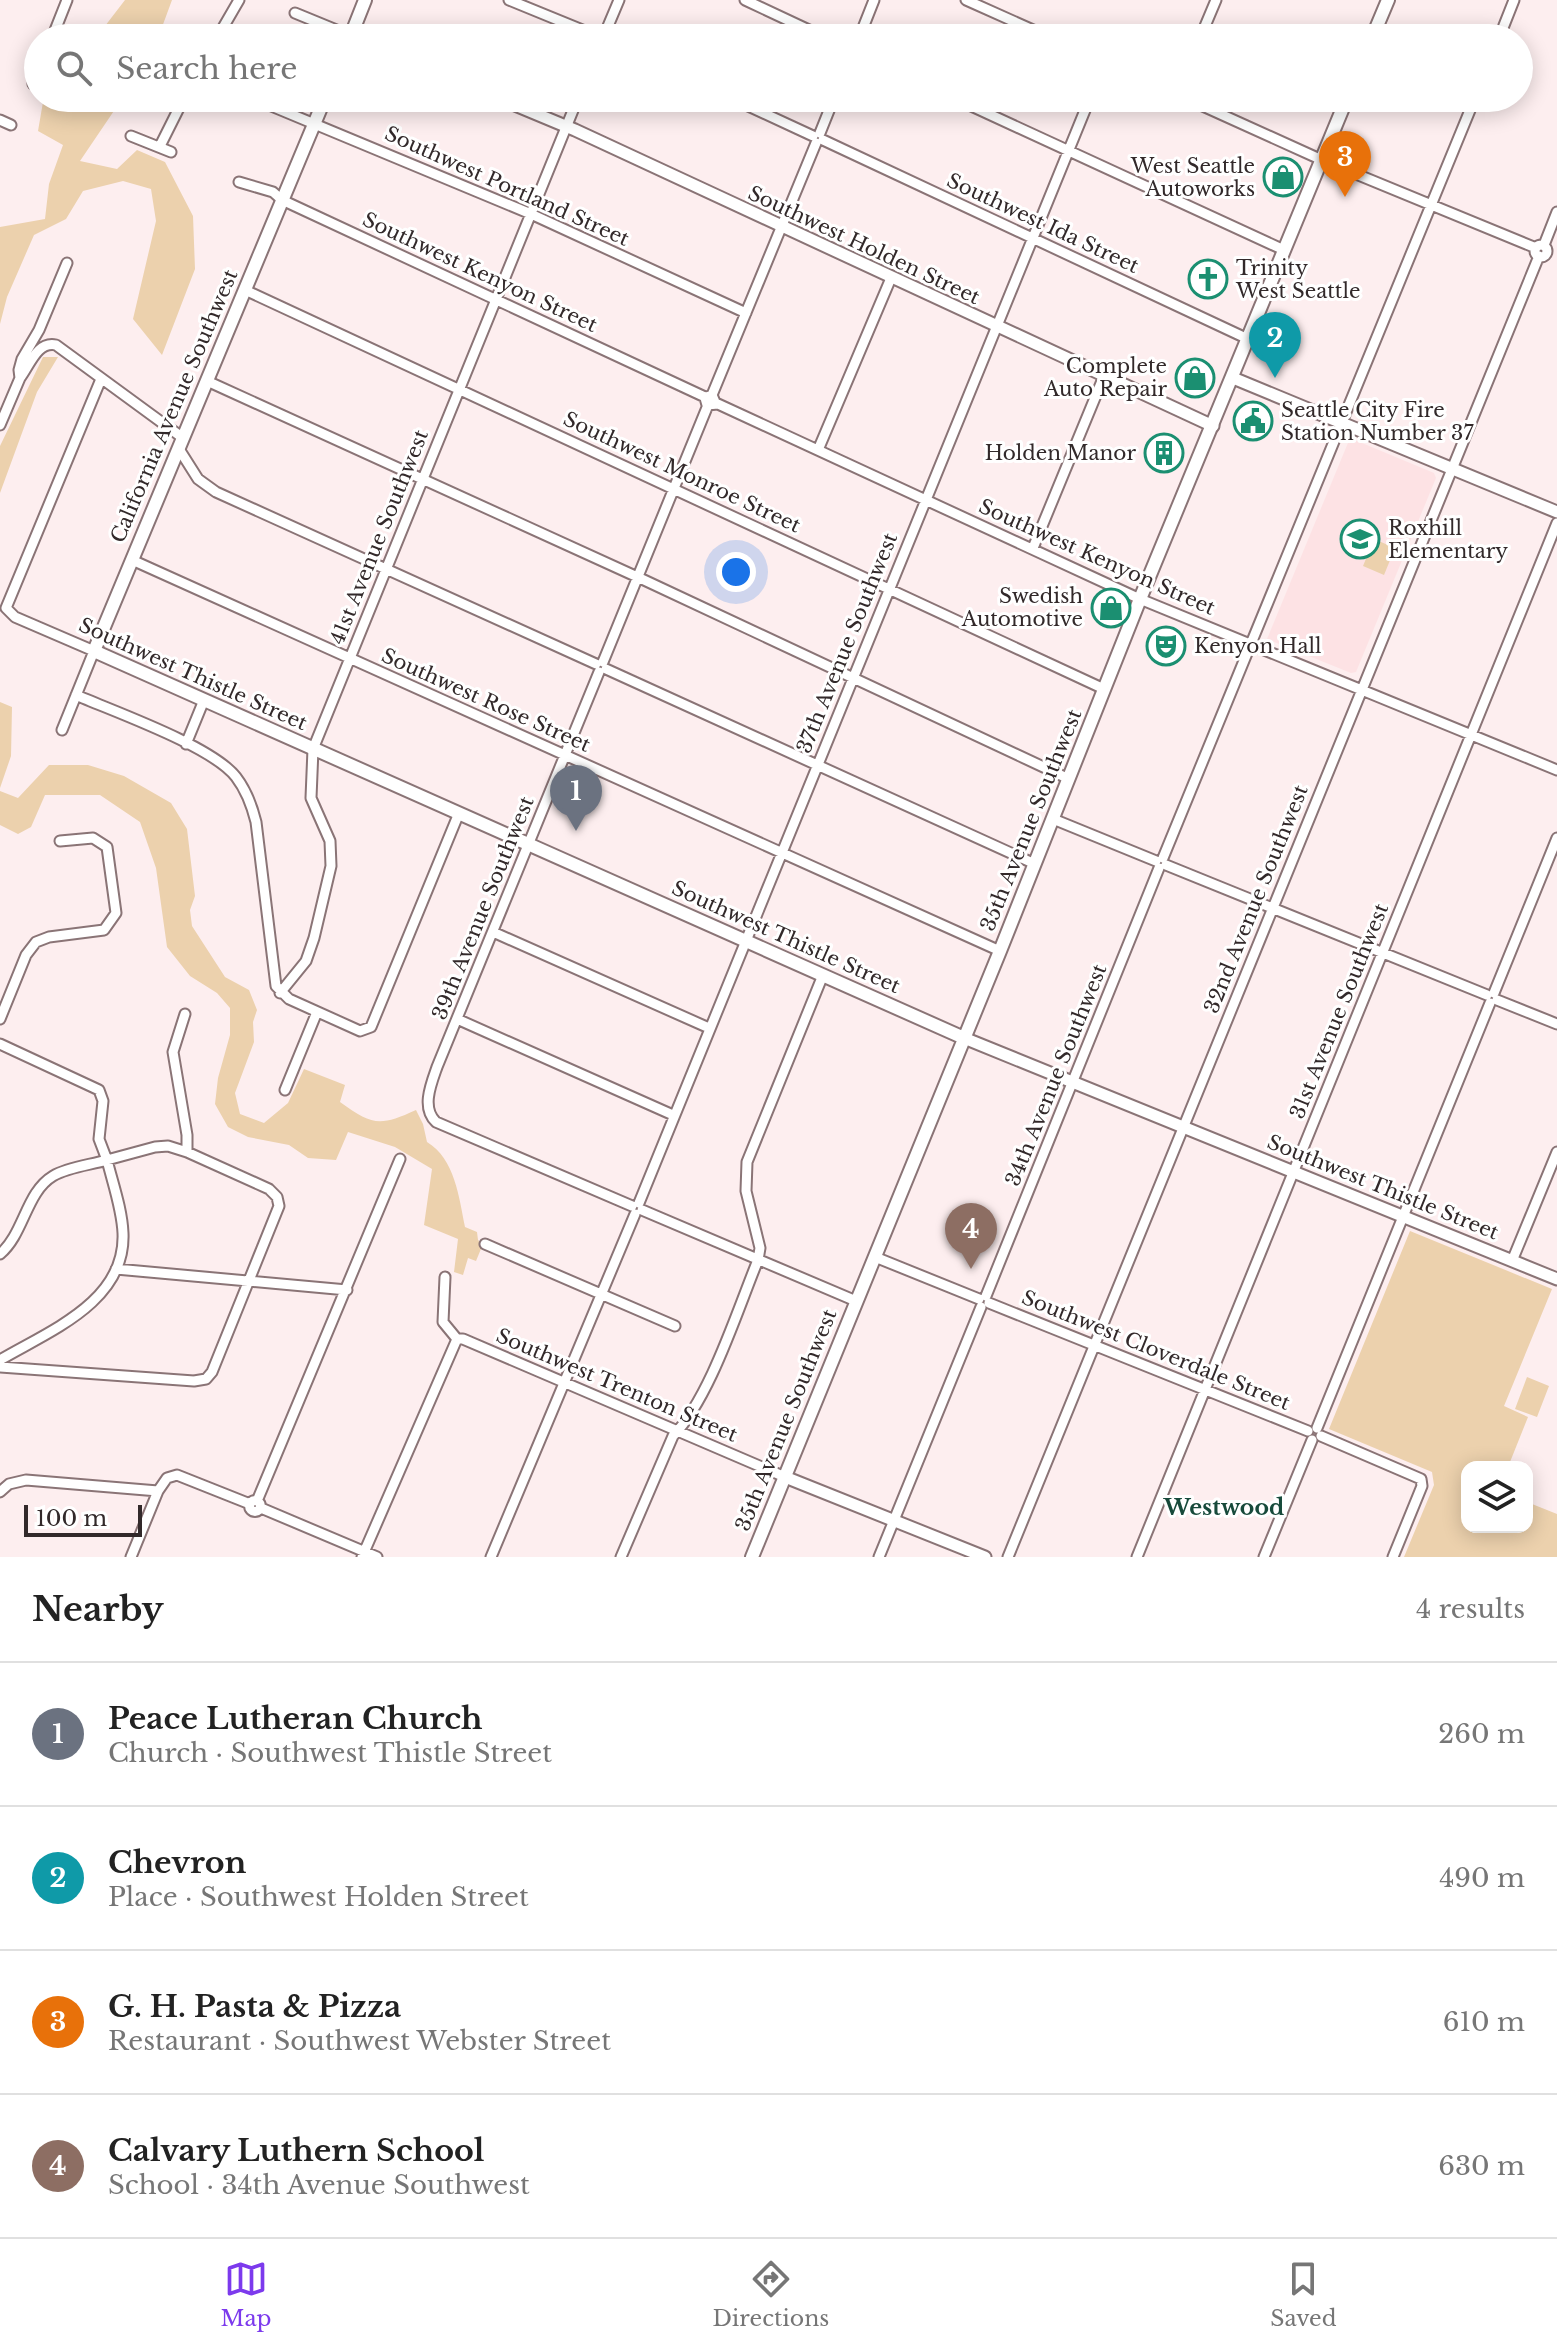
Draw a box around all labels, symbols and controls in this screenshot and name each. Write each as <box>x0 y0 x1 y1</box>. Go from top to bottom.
search box <box>24 24 1533 112</box>
icon: search <box>52 46 96 90</box>
text: Search here <box>116 50 297 87</box>
street label: Southwest Portland Street <box>381 121 633 251</box>
pin: 3 <box>1319 131 1371 197</box>
place label: West Seattle Autoworks <box>1130 154 1255 201</box>
shop icon: West Seattle Autoworks <box>1262 156 1304 198</box>
street label: Southwest Ida Street <box>943 168 1143 278</box>
street label: Southwest Holden Street <box>744 181 984 310</box>
street label: Southwest Kenyon Street <box>359 207 601 337</box>
place label: Trinity West Seattle <box>1235 256 1360 303</box>
church icon: Trinity West Seattle <box>1187 258 1229 300</box>
street label: California Avenue Southwest <box>105 265 243 546</box>
pin: 2 <box>1249 312 1301 378</box>
place label: Complete Auto Repair <box>1043 354 1167 401</box>
shop icon: Complete Auto Repair <box>1174 357 1216 399</box>
place label: Seattle City Fire Station Number 37 <box>1281 398 1474 445</box>
public building icon: Seattle City Fire Station Number 37 <box>1232 400 1274 442</box>
street label: Southwest Monroe Street <box>560 406 805 538</box>
street label: 41st Avenue Southwest <box>325 426 433 648</box>
building icon: Holden Manor <box>1143 432 1185 474</box>
place label: Holden Manor <box>985 441 1136 465</box>
street label: Southwest Kenyon Street <box>975 494 1219 620</box>
place label: Roxhill Elementary <box>1388 516 1508 563</box>
school or university icon: Roxhill Elementary <box>1339 518 1381 560</box>
street label: 37th Avenue Southwest <box>792 529 902 757</box>
your location <box>716 552 756 592</box>
place label: Swedish Automotive <box>961 584 1083 631</box>
shop icon: Swedish Automotive <box>1090 587 1132 629</box>
street label: Southwest Thistle Street <box>75 613 311 735</box>
theatre icon: Kenyon Hall <box>1145 625 1187 667</box>
place label: Kenyon Hall <box>1194 634 1322 658</box>
street label: Southwest Rose Street <box>378 643 594 757</box>
street label: 35th Avenue Southwest <box>975 705 1087 934</box>
pin: 1 <box>550 765 602 831</box>
street label: 32nd Avenue Southwest <box>1199 781 1313 1017</box>
street label: 39th Avenue Southwest <box>427 793 539 1023</box>
street label: Southwest Thistle Street <box>668 876 904 998</box>
street label: 31st Avenue Southwest <box>1285 900 1393 1122</box>
street label: 34th Avenue Southwest <box>1000 960 1112 1189</box>
street label: Southwest Thistle Street <box>1264 1130 1503 1245</box>
pin: 4 <box>945 1203 997 1269</box>
street label: Southwest Cloverdale Street <box>1018 1285 1294 1415</box>
street label: 35th Avenue Southwest <box>730 1305 842 1534</box>
street label: Southwest Trenton Street <box>493 1323 742 1447</box>
map controls <box>1461 1461 1533 1533</box>
button: layers <box>1461 1461 1533 1533</box>
district label: Westwood <box>1163 1494 1284 1521</box>
scale bar <box>24 1501 142 1537</box>
text: 100 m <box>36 1505 107 1532</box>
text: Nearby <box>32 1588 164 1630</box>
text: 4 results <box>1416 1593 1525 1625</box>
text: Peace Lutheran Church <box>108 1700 483 1737</box>
text: 1 <box>52 1718 64 1750</box>
text: 260 m <box>1438 1718 1525 1750</box>
text: Church · Southwest Thistle Street <box>108 1737 552 1769</box>
text: Chevron <box>108 1844 246 1881</box>
text: 2 <box>50 1862 66 1894</box>
text: 490 m <box>1439 1862 1525 1894</box>
text: Place · Southwest Holden Street <box>108 1881 529 1913</box>
text: G. H. Pasta & Pizza <box>108 1988 401 2025</box>
text: 3 <box>50 2006 66 2038</box>
text: 610 m <box>1443 2006 1525 2038</box>
text: Restaurant · Southwest Webster Street <box>108 2025 611 2057</box>
text: Calvary Luthern School <box>108 2132 484 2169</box>
text: 4 <box>49 2150 67 2182</box>
text: 630 m <box>1438 2150 1525 2182</box>
text: School · 34th Avenue Southwest <box>108 2169 530 2201</box>
tab: Map <box>220 2257 272 2332</box>
tab: Directions <box>712 2257 829 2332</box>
tab: Saved <box>1270 2257 1337 2332</box>

